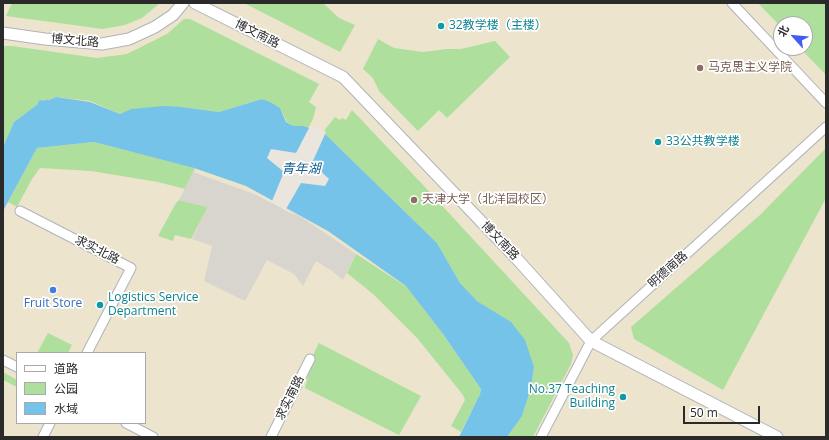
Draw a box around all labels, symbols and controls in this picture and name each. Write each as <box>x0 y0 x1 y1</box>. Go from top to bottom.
north arrow <box>773 16 813 56</box>
street label: 博文南路 <box>232 17 282 51</box>
place label: 32教学楼（主楼） <box>449 19 547 33</box>
marker: 32教学楼（主楼） <box>436 21 446 31</box>
text: 北 <box>774 22 792 39</box>
street label: 博文北路 <box>50 32 100 50</box>
place label: 马克思主义学院 <box>708 61 792 75</box>
marker: 马克思主义学院 <box>695 63 705 73</box>
place label: 33公共教学楼 <box>666 135 740 149</box>
marker: 33公共教学楼 <box>653 137 663 147</box>
water label: 青年湖 <box>282 161 320 177</box>
place label: 天津大学（北洋园校区） <box>422 193 554 207</box>
marker: 天津大学（北洋园校区） <box>409 195 419 205</box>
street label: 博文南路 <box>478 219 522 263</box>
street label: 求实北路 <box>72 233 122 267</box>
street label: 明德南路 <box>645 249 691 291</box>
marker: Fruit Store <box>48 285 58 295</box>
place label: Logistics Service Department <box>108 291 198 319</box>
place label: Fruit Store <box>24 297 82 311</box>
marker: Logistics Service Department <box>95 300 105 310</box>
legend <box>16 352 146 424</box>
text: 道路 <box>54 360 78 377</box>
street label: 求实南路 <box>273 373 307 423</box>
text: 公园 <box>54 380 78 397</box>
place label: No.37 Teaching Building <box>529 383 615 411</box>
marker: No.37 Teaching Building <box>618 392 628 402</box>
scale bar <box>685 398 762 424</box>
text: 水域 <box>54 400 78 417</box>
text: 50 m <box>690 404 718 421</box>

